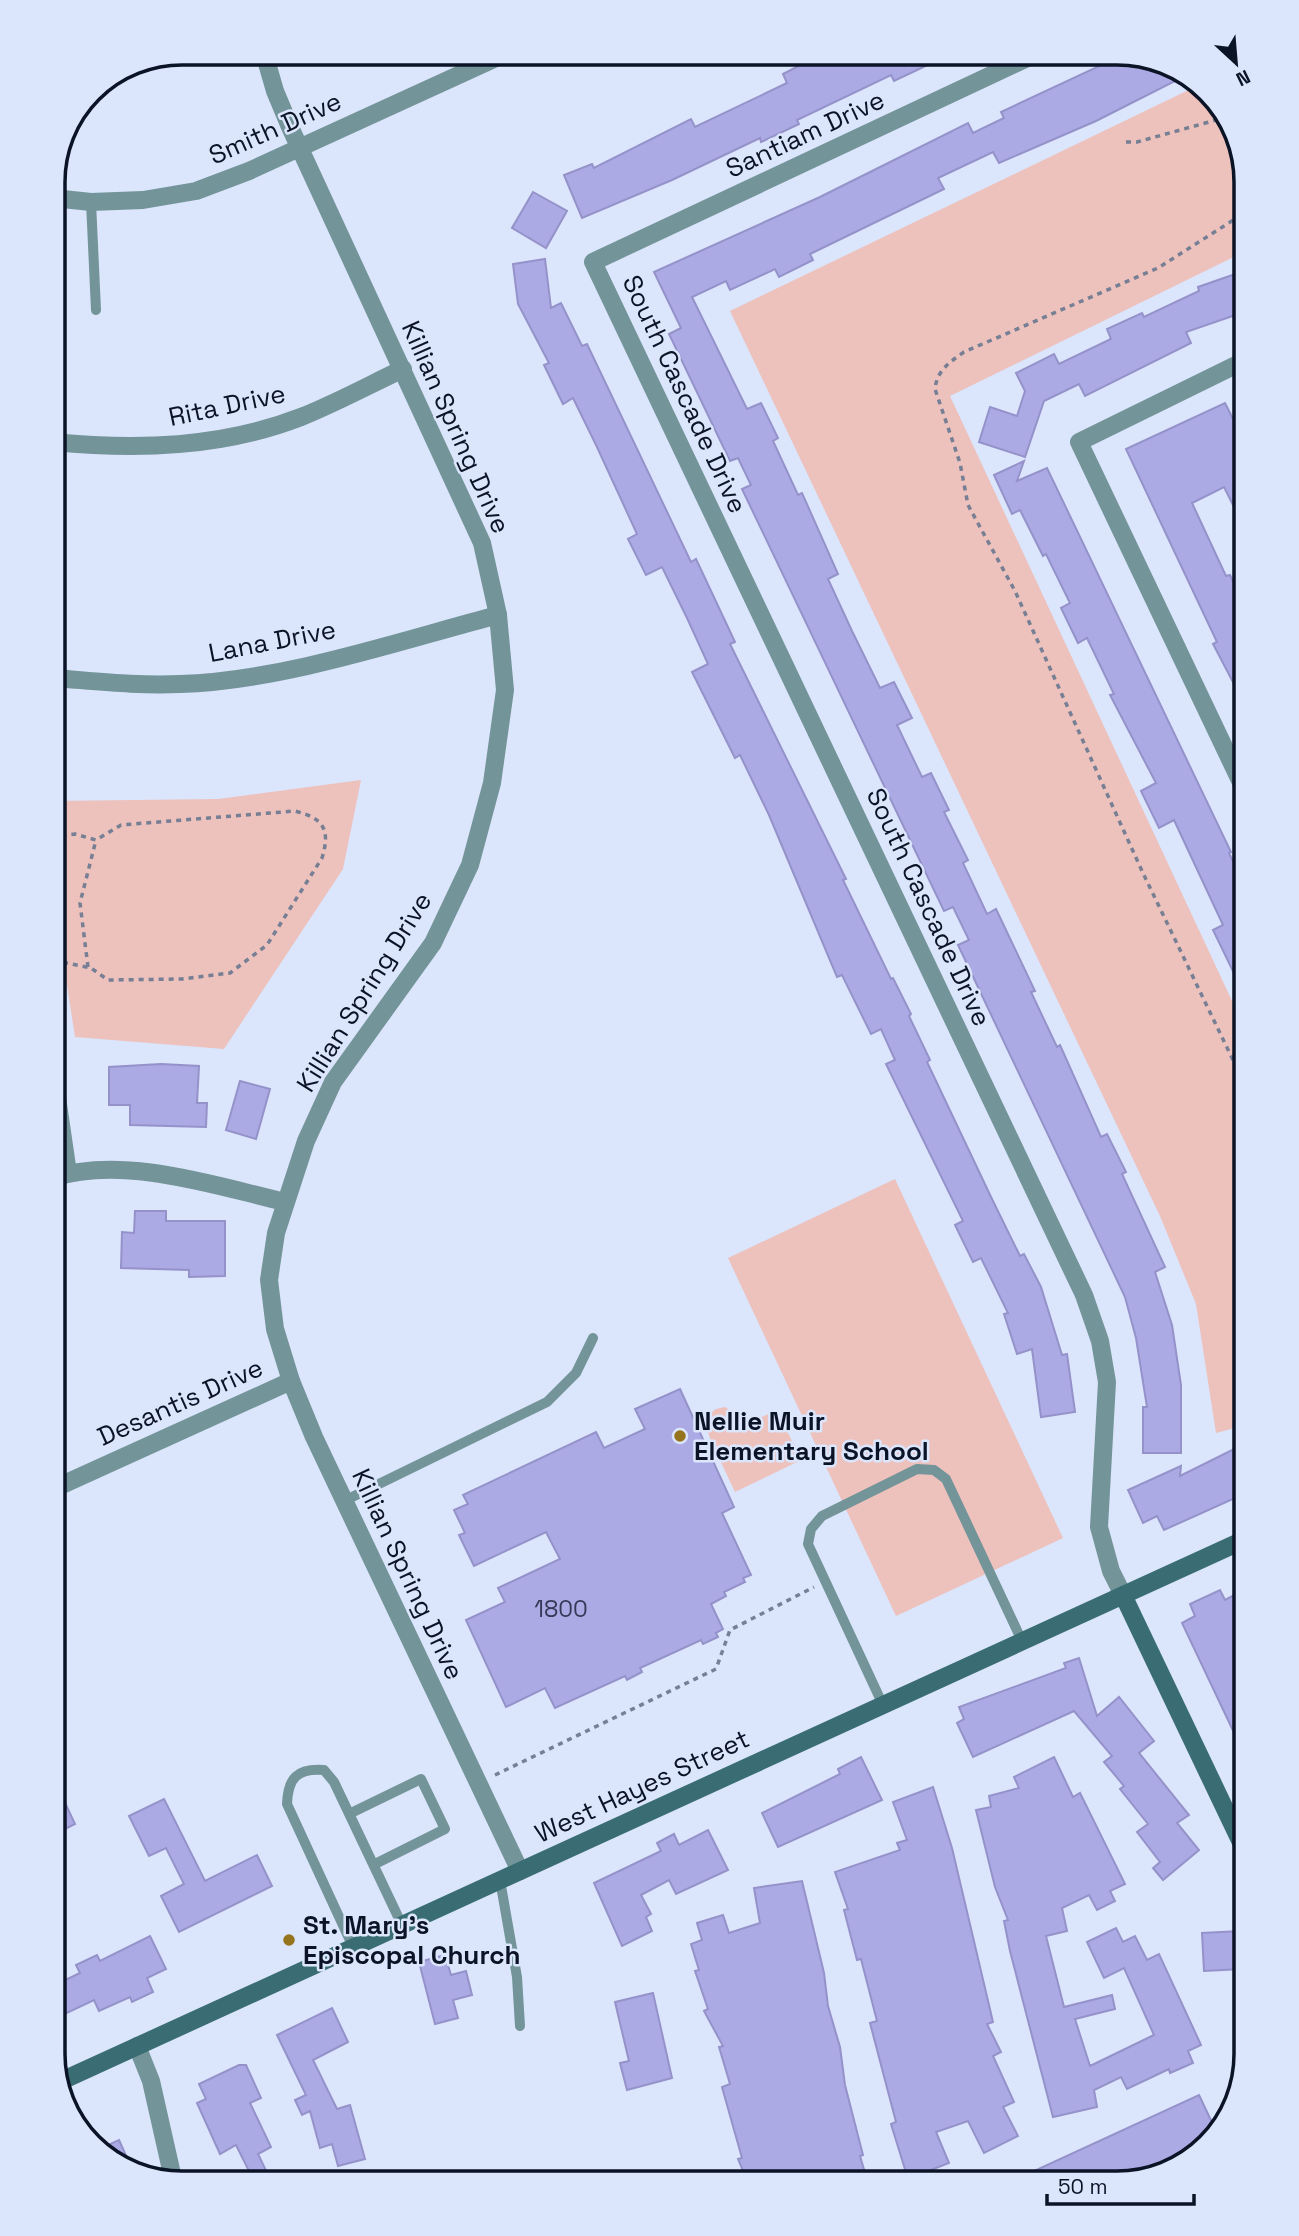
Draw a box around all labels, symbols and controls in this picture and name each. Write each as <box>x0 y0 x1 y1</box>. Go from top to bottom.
north arrow <box>1201 28 1271 98</box>
text: N <box>1232 64 1254 92</box>
street label: Santiam Drive <box>720 82 890 186</box>
street label: Smith Drive <box>203 84 347 172</box>
street label: South Cascade Drive <box>615 269 755 519</box>
street label: Killian Spring Drive <box>394 315 518 539</box>
street label: Rita Drive <box>165 376 289 434</box>
street label: Lana Drive <box>205 612 339 670</box>
street label: South Cascade Drive <box>859 782 999 1032</box>
street label: Killian Spring Drive <box>289 886 439 1098</box>
street label: Desantis Drive <box>92 1350 268 1454</box>
place label: Nellie Muir Elementary School <box>694 1404 929 1468</box>
marker: Nellie Muir Elementary School <box>672 1428 688 1444</box>
street label: Killian Spring Drive <box>344 1463 472 1685</box>
house number: 1800 <box>534 1594 588 1624</box>
street label: West Hayes Street <box>529 1721 755 1851</box>
place label: St. Mary's Episcopal Church <box>303 1908 520 1972</box>
marker: St. Mary's Episcopal Church <box>281 1932 297 1948</box>
scale bar <box>1047 2162 1194 2206</box>
text: 50 m <box>1058 2173 1108 2200</box>

